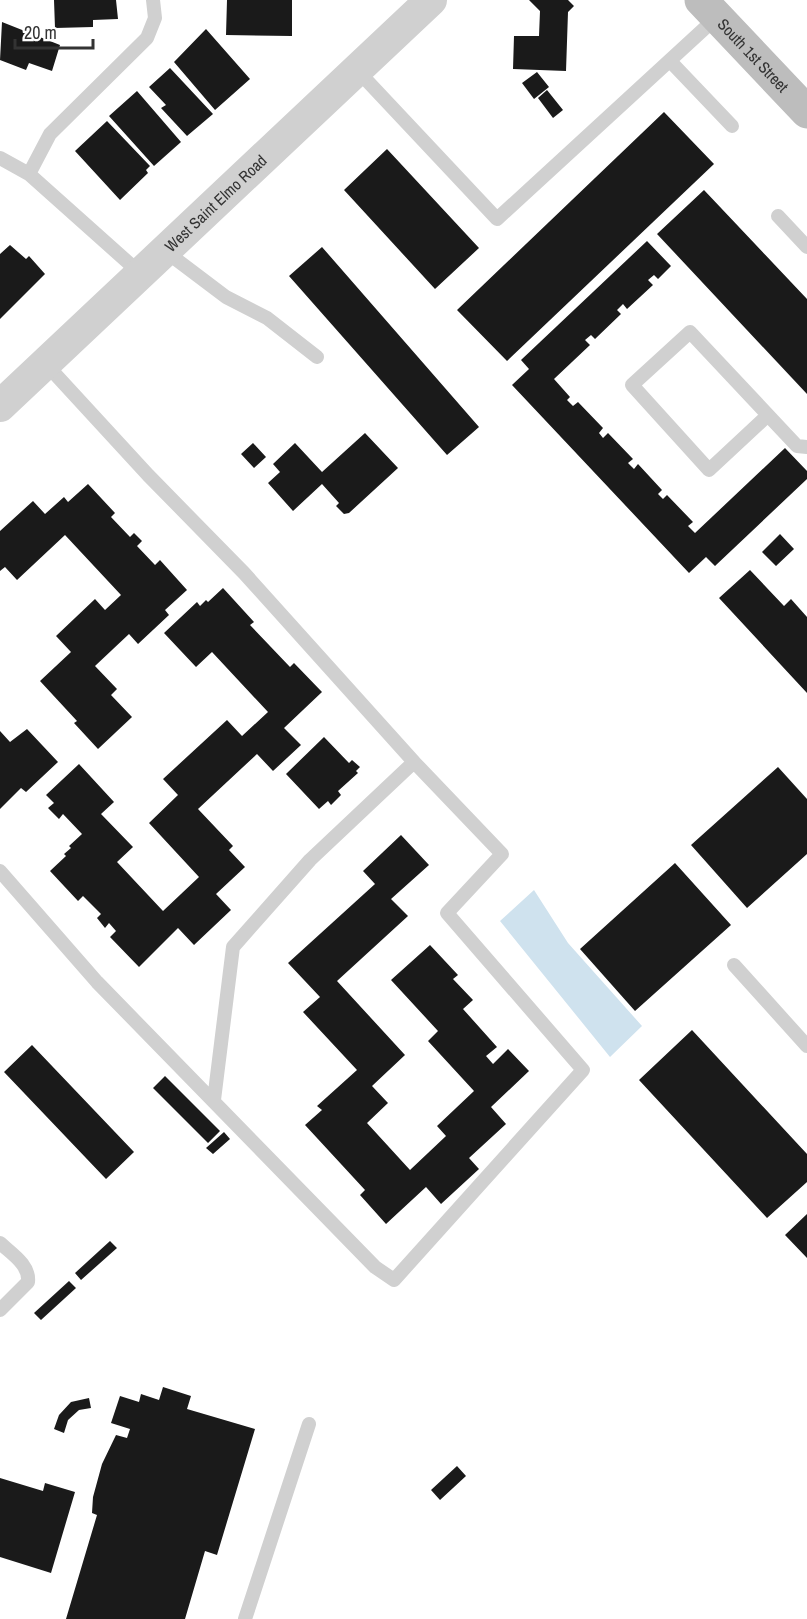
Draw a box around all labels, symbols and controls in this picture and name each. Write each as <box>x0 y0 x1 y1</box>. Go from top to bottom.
scale bar <box>15 12 93 50</box>
street label: South 1st Street <box>713 13 794 97</box>
text: 20 m <box>24 20 57 45</box>
street label: West Saint Elmo Road <box>160 150 271 257</box>

